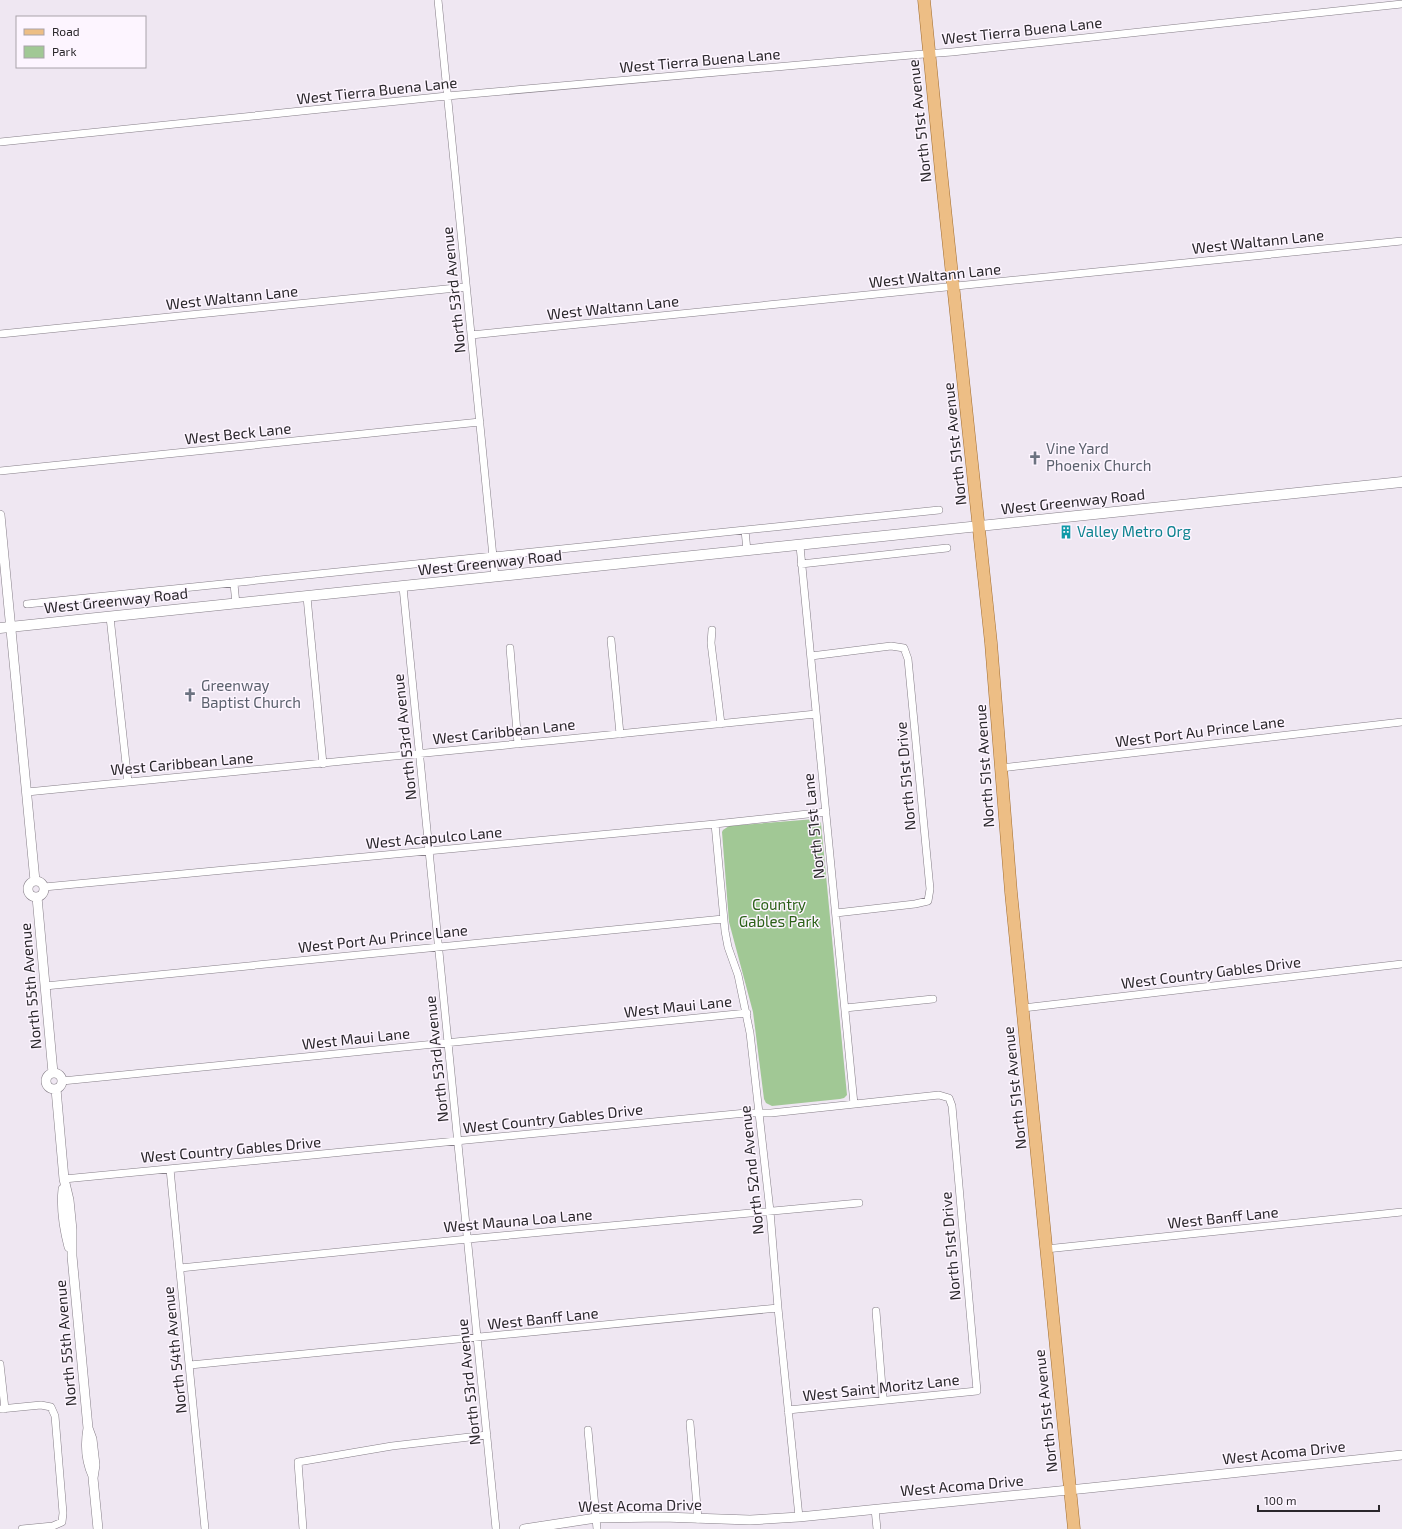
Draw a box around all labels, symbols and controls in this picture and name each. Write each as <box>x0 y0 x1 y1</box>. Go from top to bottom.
street label: West Tierra Buena Lane <box>941 13 1103 47</box>
legend <box>16 16 146 68</box>
text: Road <box>52 24 80 38</box>
text: Park <box>52 44 77 58</box>
street label: West Tierra Buena Lane <box>619 44 781 76</box>
street label: North 51st Avenue <box>904 59 934 183</box>
street label: West Tierra Buena Lane <box>296 73 458 107</box>
street label: West Waltann Lane <box>1191 225 1325 257</box>
street label: North 53rd Avenue <box>437 226 469 354</box>
street label: West Waltann Lane <box>868 259 1002 291</box>
street label: West Waltann Lane <box>165 281 299 313</box>
street label: West Waltann Lane <box>546 291 680 323</box>
street label: North 51st Avenue <box>939 382 969 506</box>
street label: West Beck Lane <box>184 418 292 448</box>
place label: Vine Yard Phoenix Church <box>1046 439 1152 474</box>
church icon: Vine Yard Phoenix Church <box>1027 450 1043 466</box>
street label: West Greenway Road <box>1000 484 1146 518</box>
place label: Valley Metro Org <box>1077 522 1191 540</box>
building icon: Valley Metro Org <box>1058 524 1074 540</box>
street label: West Greenway Road <box>417 545 563 579</box>
street label: West Greenway Road <box>43 583 189 617</box>
street label: North 53rd Avenue <box>388 673 420 801</box>
place label: Greenway Baptist Church <box>201 676 301 711</box>
church icon: Greenway Baptist Church <box>182 687 198 703</box>
street label: North 51st Avenue <box>971 704 997 828</box>
street label: West Port Au Prince Lane <box>1114 712 1286 750</box>
street label: West Caribbean Lane <box>432 715 576 747</box>
street label: North 51st Drive <box>891 721 919 831</box>
street label: West Caribbean Lane <box>110 748 254 778</box>
street label: North 51st Lane <box>798 772 828 880</box>
street label: West Acapulco Lane <box>365 822 503 852</box>
park label: Country Gables Park <box>739 895 820 930</box>
street label: West Port Au Prince Lane <box>297 920 469 956</box>
street label: North 55th Avenue <box>16 922 44 1050</box>
street label: West Country Gables Drive <box>1120 952 1302 992</box>
street label: West Maui Lane <box>623 991 733 1021</box>
street label: North 53rd Avenue <box>420 995 452 1123</box>
street label: West Maui Lane <box>301 1023 411 1053</box>
street label: North 51st Avenue <box>999 1026 1029 1150</box>
street label: West Country Gables Drive <box>462 1100 644 1136</box>
street label: North 52nd Avenue <box>735 1105 767 1236</box>
street label: West Country Gables Drive <box>140 1132 322 1166</box>
street label: North 51st Drive <box>936 1191 964 1301</box>
street label: West Banff Lane <box>1166 1202 1279 1232</box>
street label: West Mauna Loa Lane <box>443 1205 593 1235</box>
street label: North 55th Avenue <box>51 1279 79 1407</box>
street label: North 54th Avenue <box>158 1286 190 1415</box>
street label: West Banff Lane <box>486 1303 599 1333</box>
street label: North 53rd Avenue <box>452 1318 484 1446</box>
street label: North 51st Avenue <box>1030 1349 1060 1473</box>
street label: West Saint Moritz Lane <box>802 1370 960 1404</box>
street label: West Acoma Drive <box>1221 1437 1346 1467</box>
street label: West Acoma Drive <box>899 1471 1024 1499</box>
scale bar <box>1258 1487 1379 1513</box>
text: 100 m <box>1264 1493 1296 1507</box>
street label: West Acoma Drive <box>578 1495 702 1515</box>

